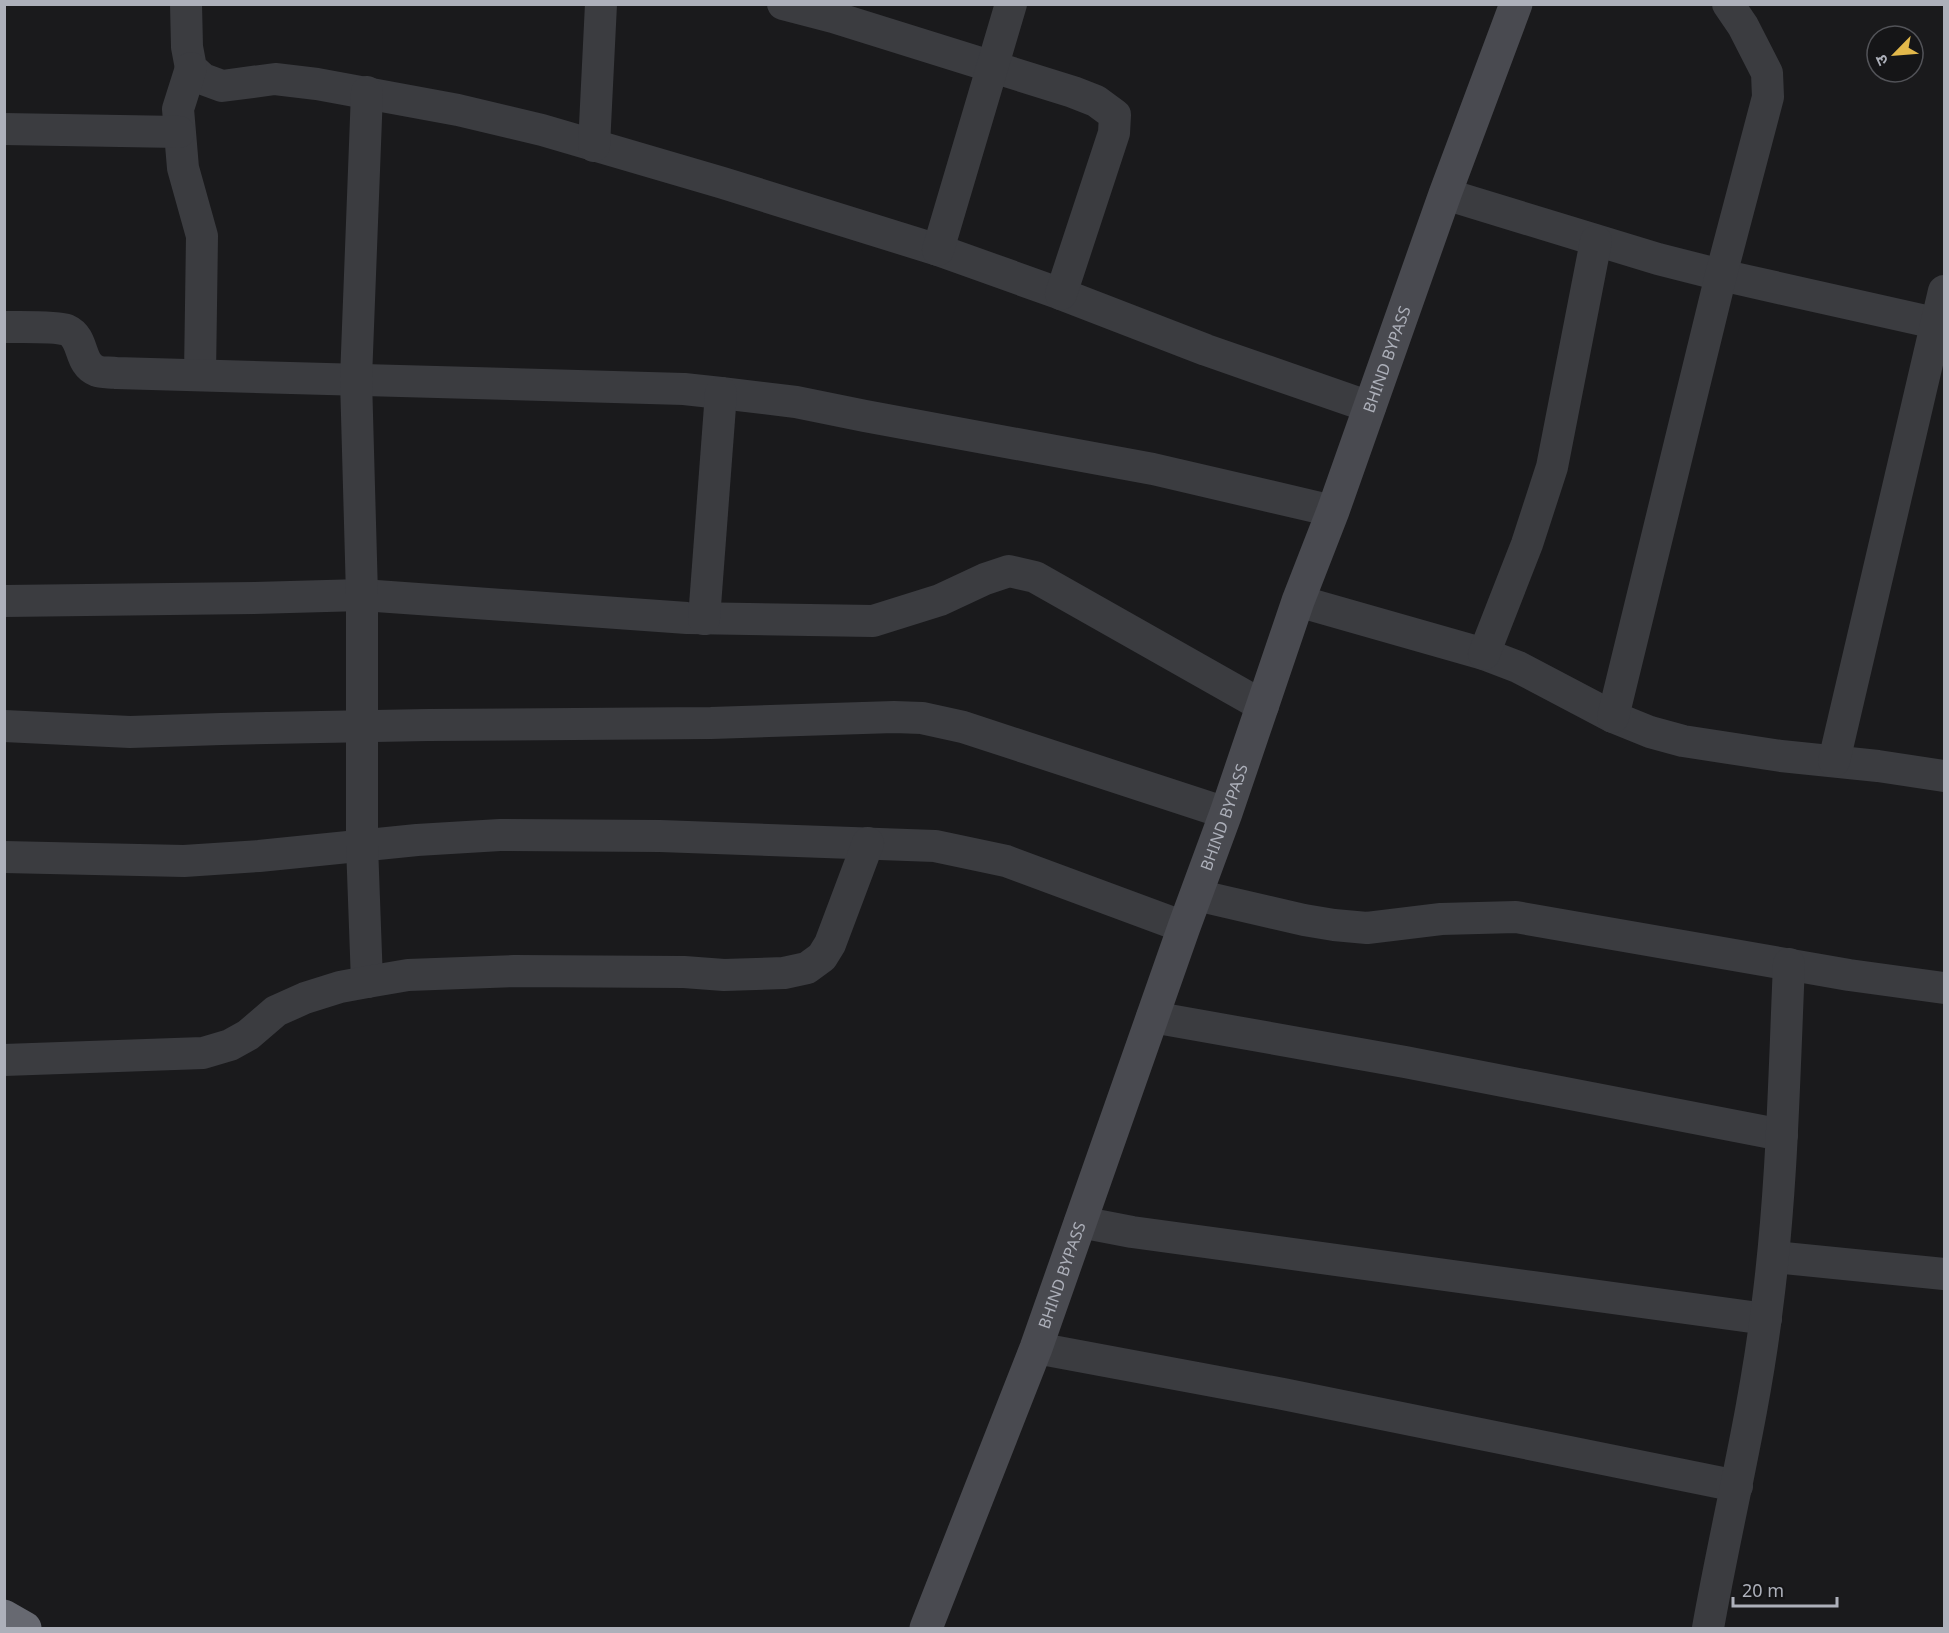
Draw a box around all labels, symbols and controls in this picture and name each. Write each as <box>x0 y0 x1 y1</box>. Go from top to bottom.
north arrow <box>1865 24 1925 84</box>
text: उ <box>1869 51 1893 69</box>
street label: BHIND BYPASS <box>1358 303 1416 416</box>
street label: BHIND BYPASS <box>1195 761 1253 874</box>
street label: BHIND BYPASS <box>1033 1219 1091 1332</box>
scale bar <box>1733 1570 1836 1608</box>
text: 20 m <box>1742 1578 1784 1602</box>

